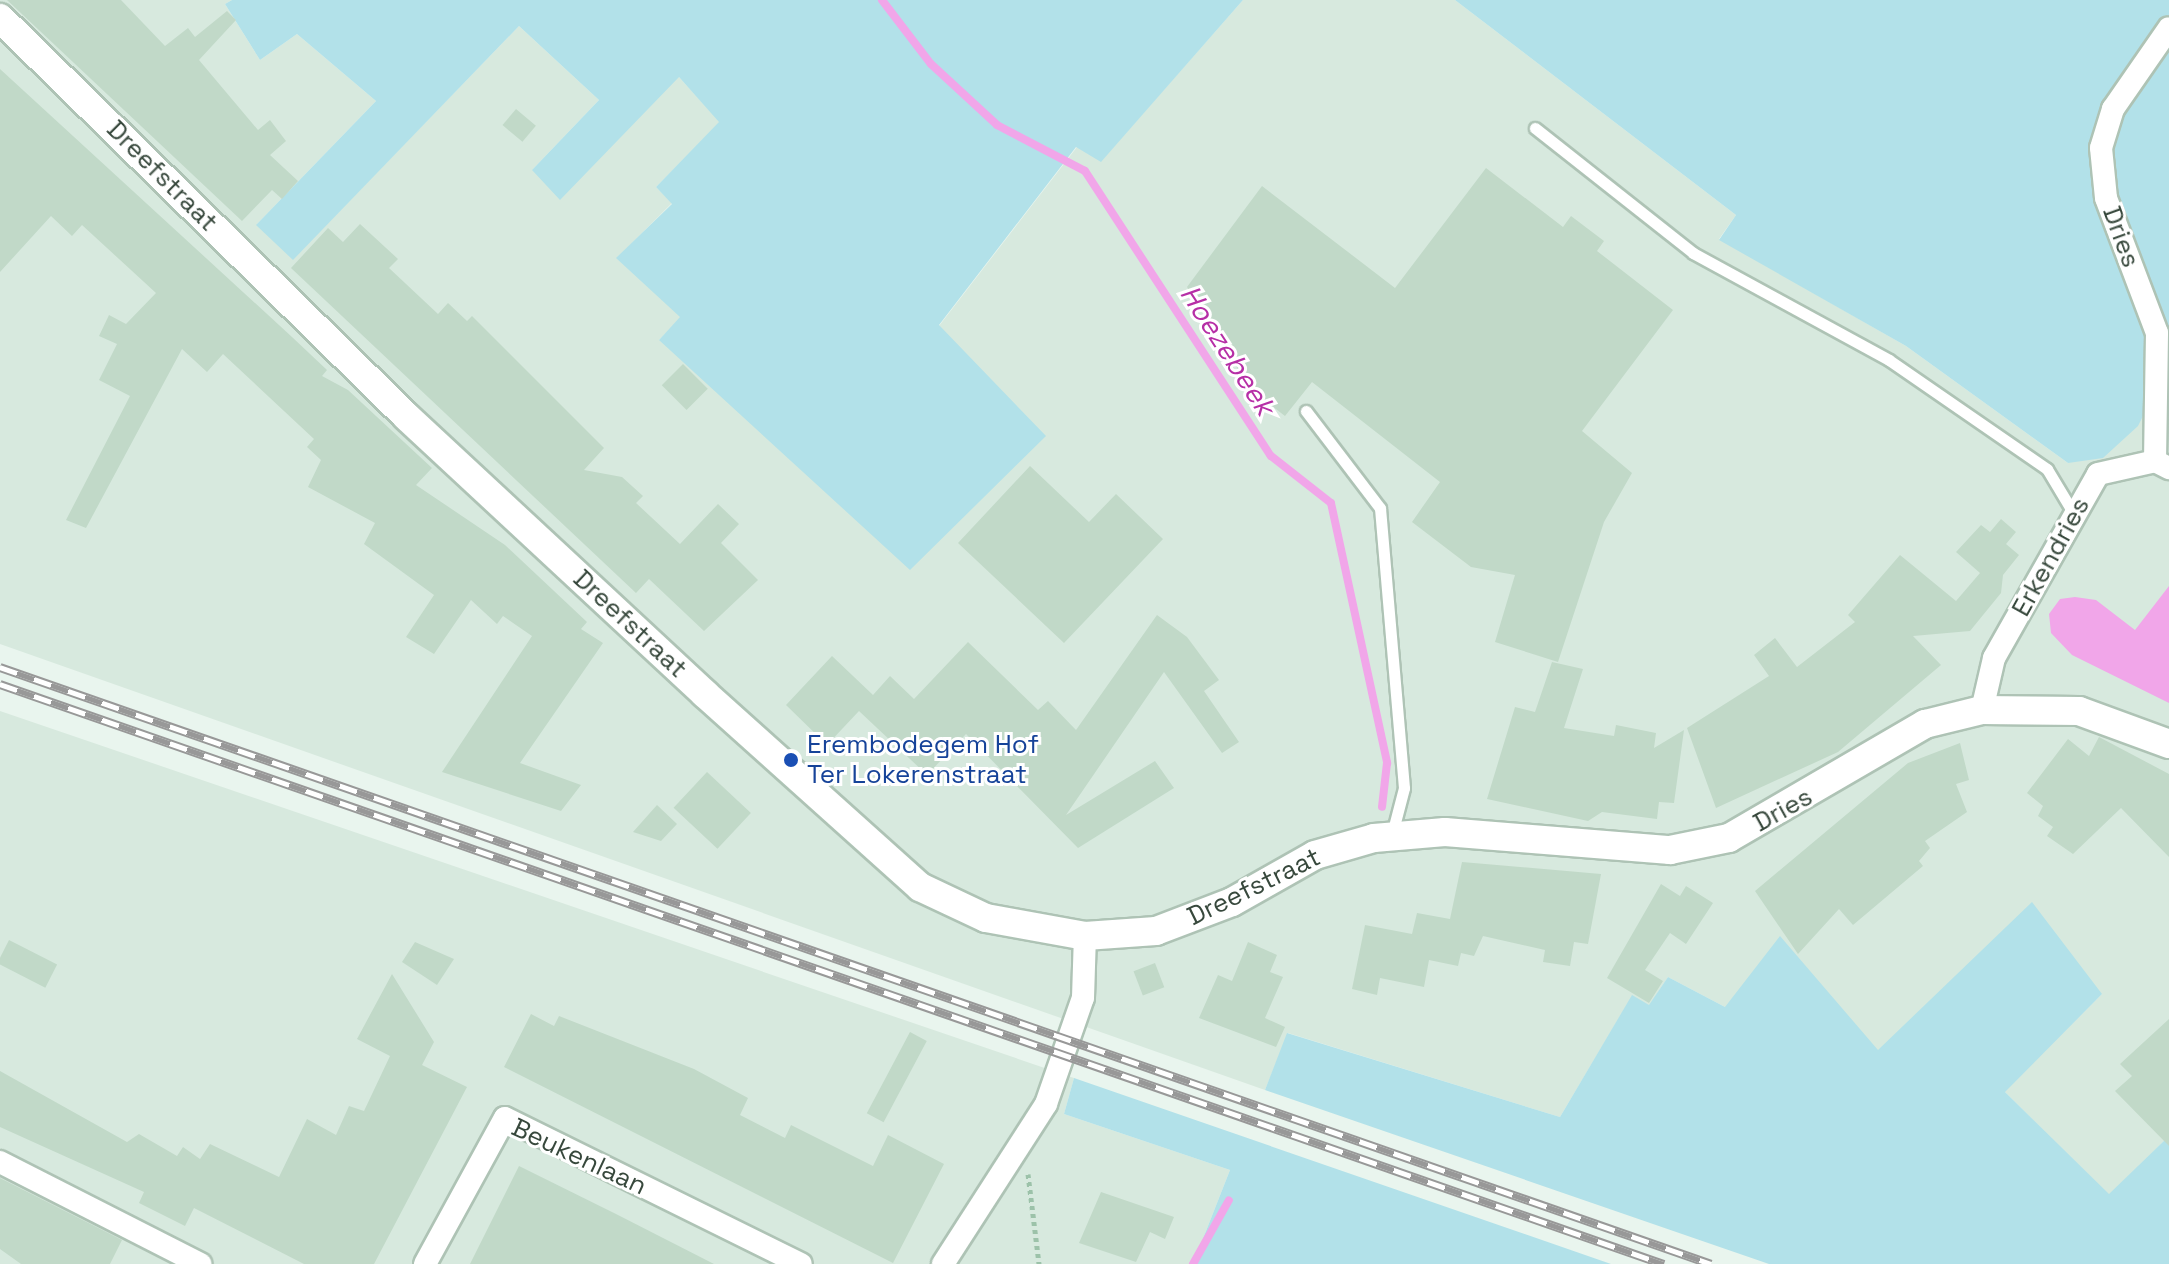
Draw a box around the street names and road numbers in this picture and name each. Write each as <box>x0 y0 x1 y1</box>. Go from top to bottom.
street label: Dreefstraat <box>100 114 224 238</box>
street label: Dries <box>2096 202 2146 272</box>
street label: Erkendries <box>2006 492 2096 622</box>
street label: Dreefstraat <box>567 564 693 684</box>
street label: Dries <box>1748 781 1818 839</box>
street label: Dreefstraat <box>1182 841 1326 933</box>
street label: Beukenlaan <box>507 1112 651 1202</box>

